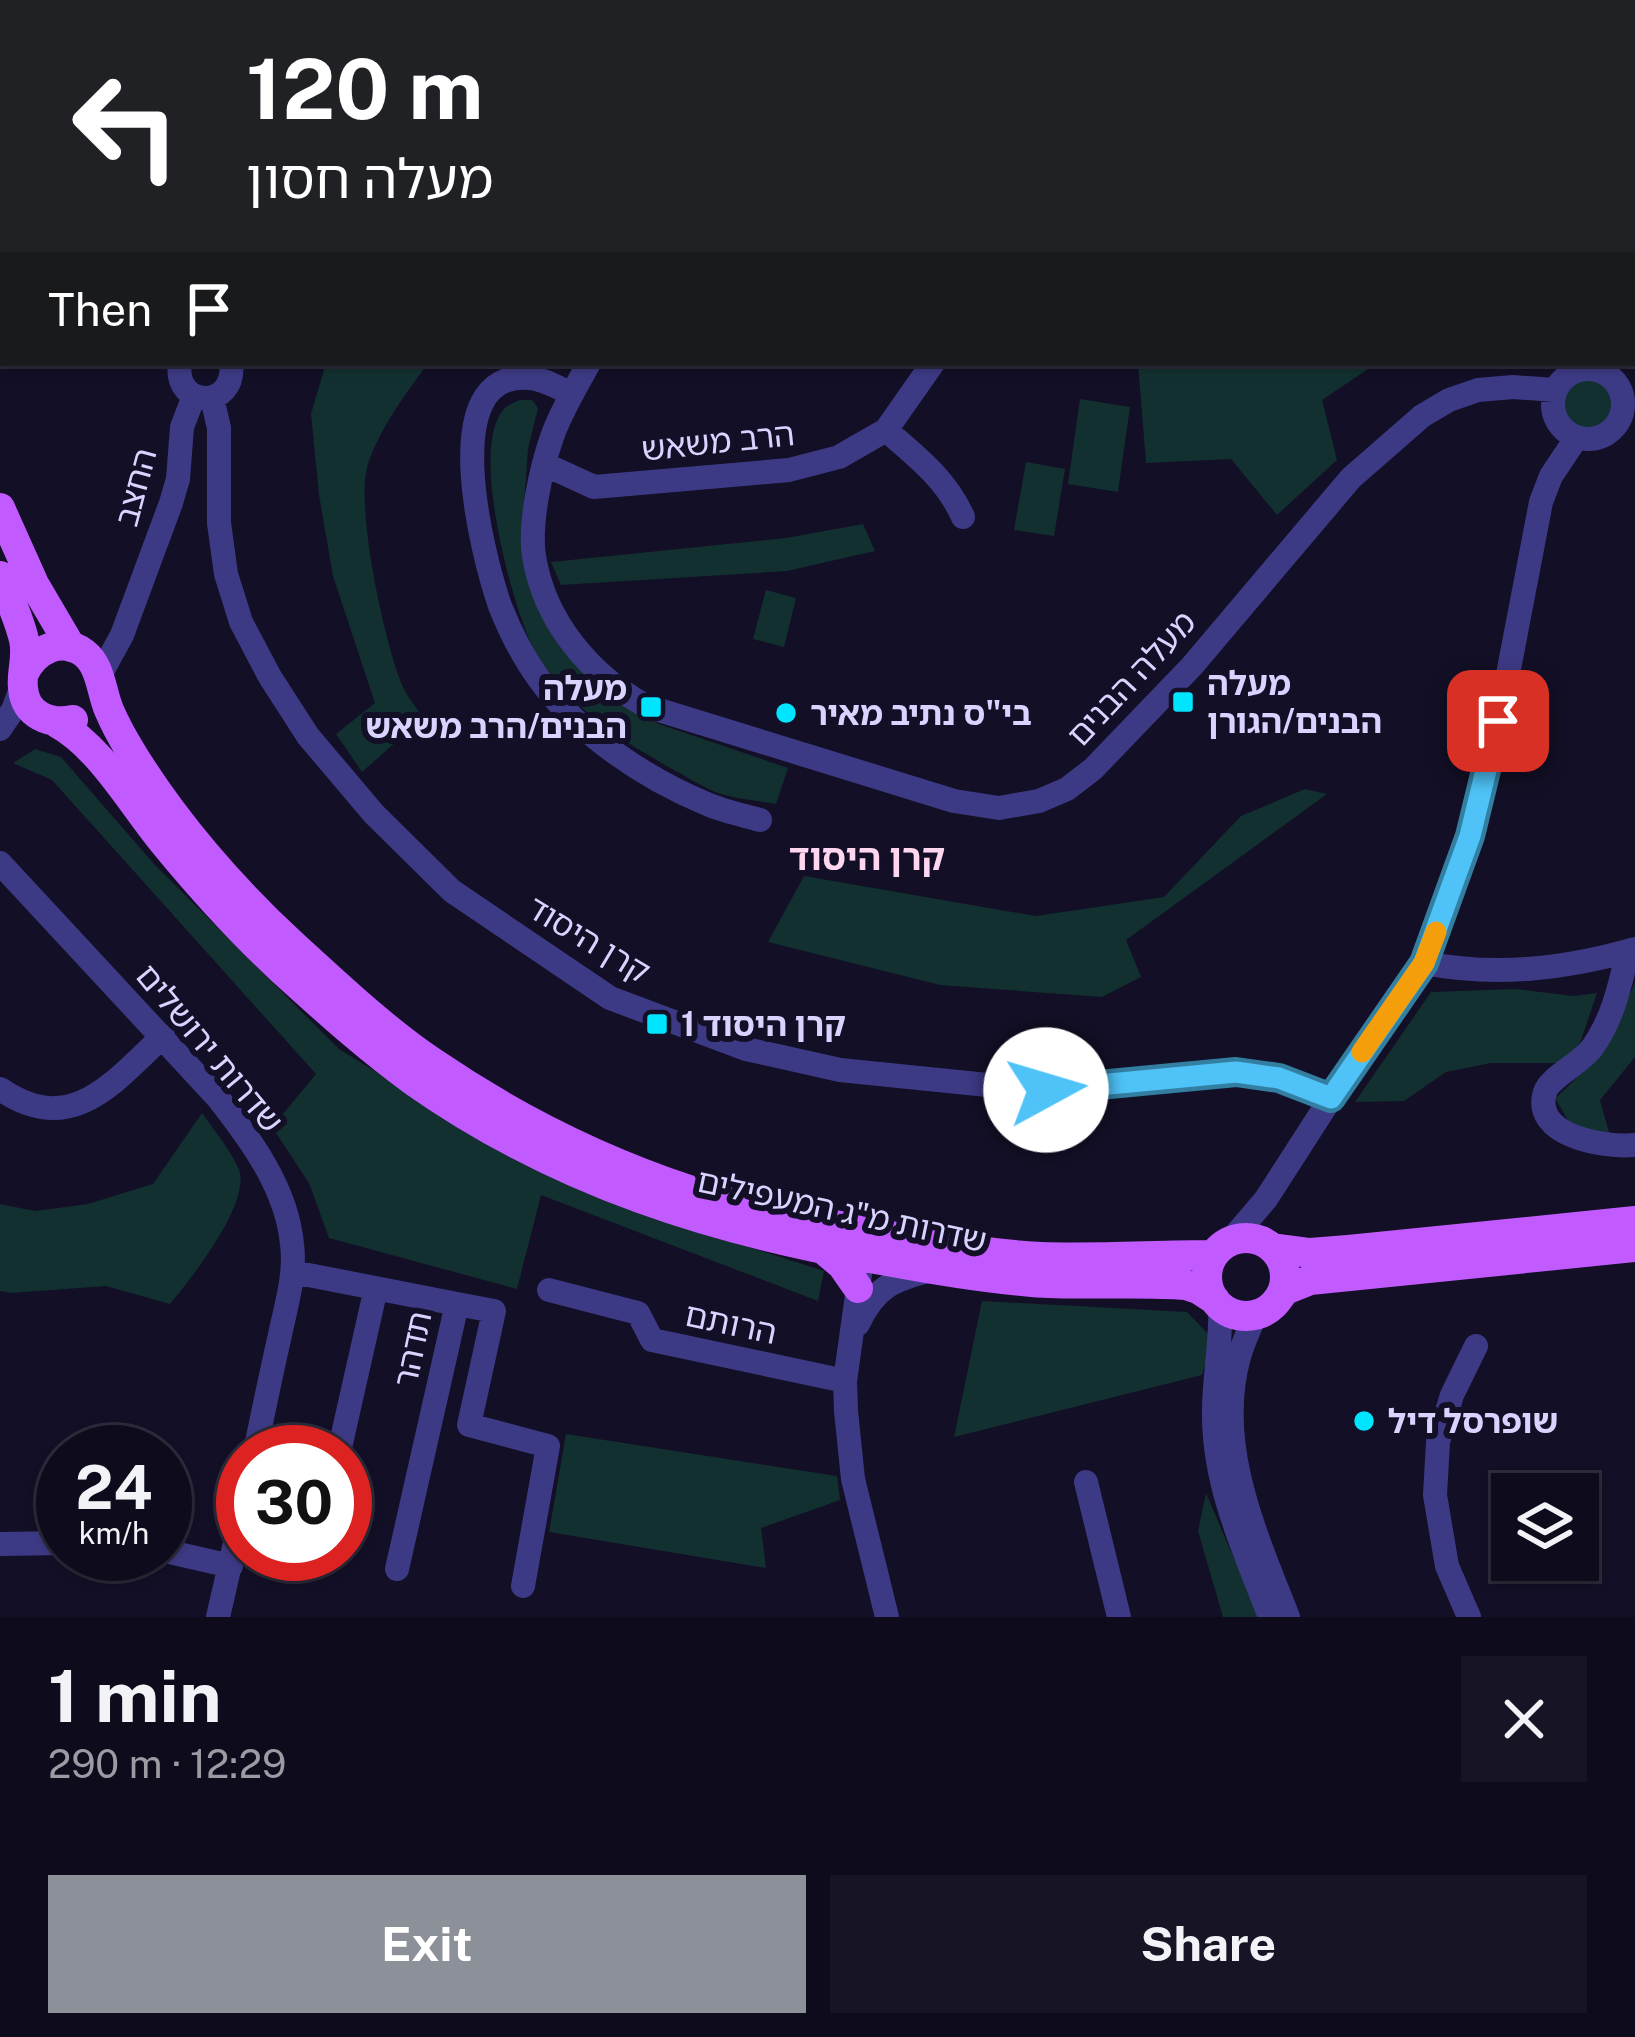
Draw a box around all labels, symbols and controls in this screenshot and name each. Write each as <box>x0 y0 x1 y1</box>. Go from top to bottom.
text: 120 m <box>246 39 484 138</box>
icon: left <box>48 48 204 204</box>
text: מעלה חסון <box>246 147 493 210</box>
icon: arrive <box>176 276 242 342</box>
text: Then <box>48 283 152 336</box>
street label: הרב משאש <box>640 414 796 468</box>
street label: החצב <box>106 444 164 530</box>
street label: מעלה הבנים <box>1059 603 1203 753</box>
place label: מעלה הבנים/הגורן <box>1207 664 1382 740</box>
place label: מעלה הבנים/הרב משאש <box>365 669 627 745</box>
pin <box>1447 670 1549 772</box>
icon: arrive <box>1465 688 1531 754</box>
marker: מעלה הבנים/הגורן <box>1170 689 1196 715</box>
marker: מעלה הבנים/הרב משאש <box>638 694 664 720</box>
place label: בי"ס נתיב מאיר <box>810 694 1032 732</box>
marker: בי"ס נתיב מאיר <box>773 700 799 726</box>
district label: קרן היסוד <box>789 836 945 878</box>
street label: קרן היסוד <box>521 888 657 990</box>
street label: שדרות ירושלים <box>129 956 291 1140</box>
place label: קרן היסוד 1 <box>681 1005 846 1043</box>
marker: קרן היסוד 1 <box>644 1011 670 1037</box>
position arrow <box>983 1027 1109 1153</box>
street label: שדרות מ"ג המעפילים <box>694 1161 990 1259</box>
street label: הרותם <box>682 1295 780 1351</box>
street label: תדהר <box>385 1308 439 1390</box>
place label: שופרסל דיל <box>1388 1402 1558 1440</box>
marker: שופרסל דיל <box>1351 1408 1377 1434</box>
speed limit sign: 30 <box>216 1425 372 1581</box>
text: 24 <box>75 1452 153 1523</box>
map controls <box>1491 1473 1599 1581</box>
button: layers <box>1491 1473 1599 1581</box>
text: km/h <box>79 1515 149 1551</box>
text: 1 min <box>48 1654 222 1738</box>
button: close <box>1461 1656 1587 1782</box>
text: 290 m · 12:29 <box>48 1741 286 1787</box>
button: Exit <box>48 1875 806 2013</box>
button: Share <box>830 1875 1587 2013</box>

